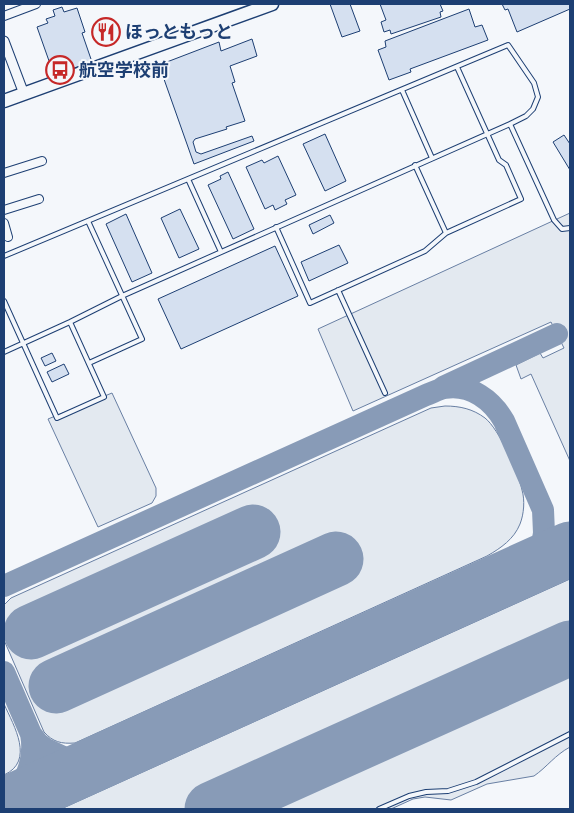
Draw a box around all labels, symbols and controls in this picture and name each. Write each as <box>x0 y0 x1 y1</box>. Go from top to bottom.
restaurant icon: ほっともっと <box>91 17 121 47</box>
place label: ほっともっと <box>125 21 233 43</box>
bus stop icon: 航空学校前 <box>45 55 75 85</box>
place label: 航空学校前 <box>79 59 169 81</box>

